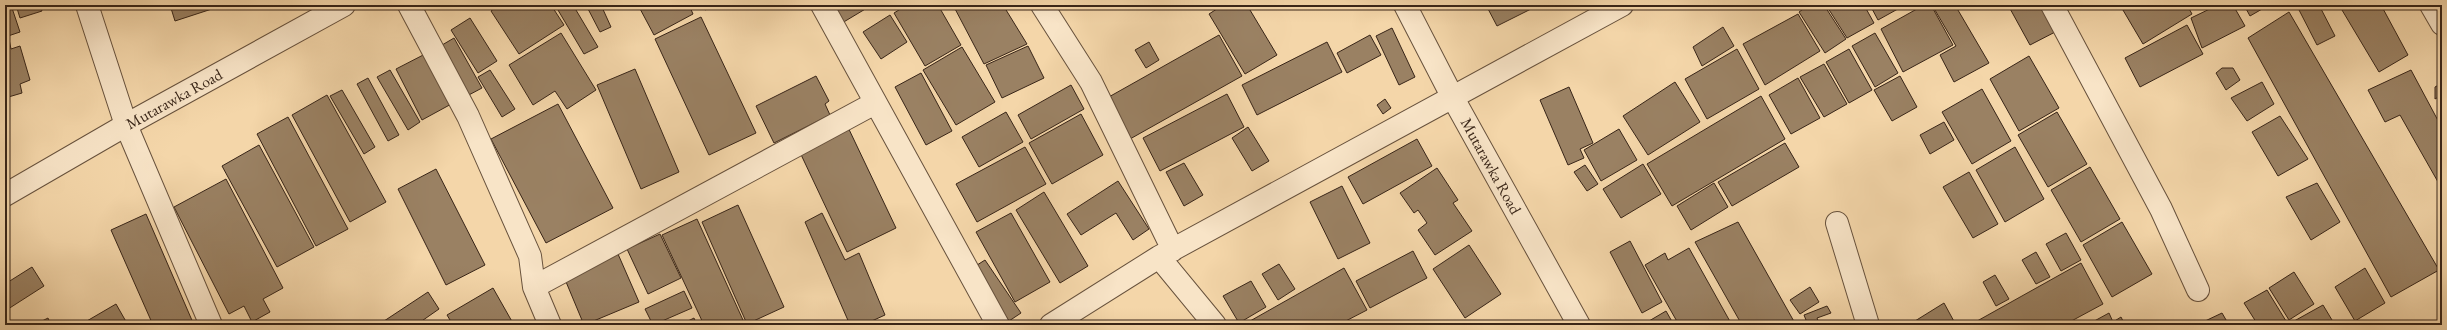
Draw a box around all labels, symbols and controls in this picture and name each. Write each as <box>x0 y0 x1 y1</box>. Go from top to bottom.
street label: Mutarawka Road <box>122 63 227 134</box>
street label: Mutarawka Road <box>1456 114 1527 219</box>

